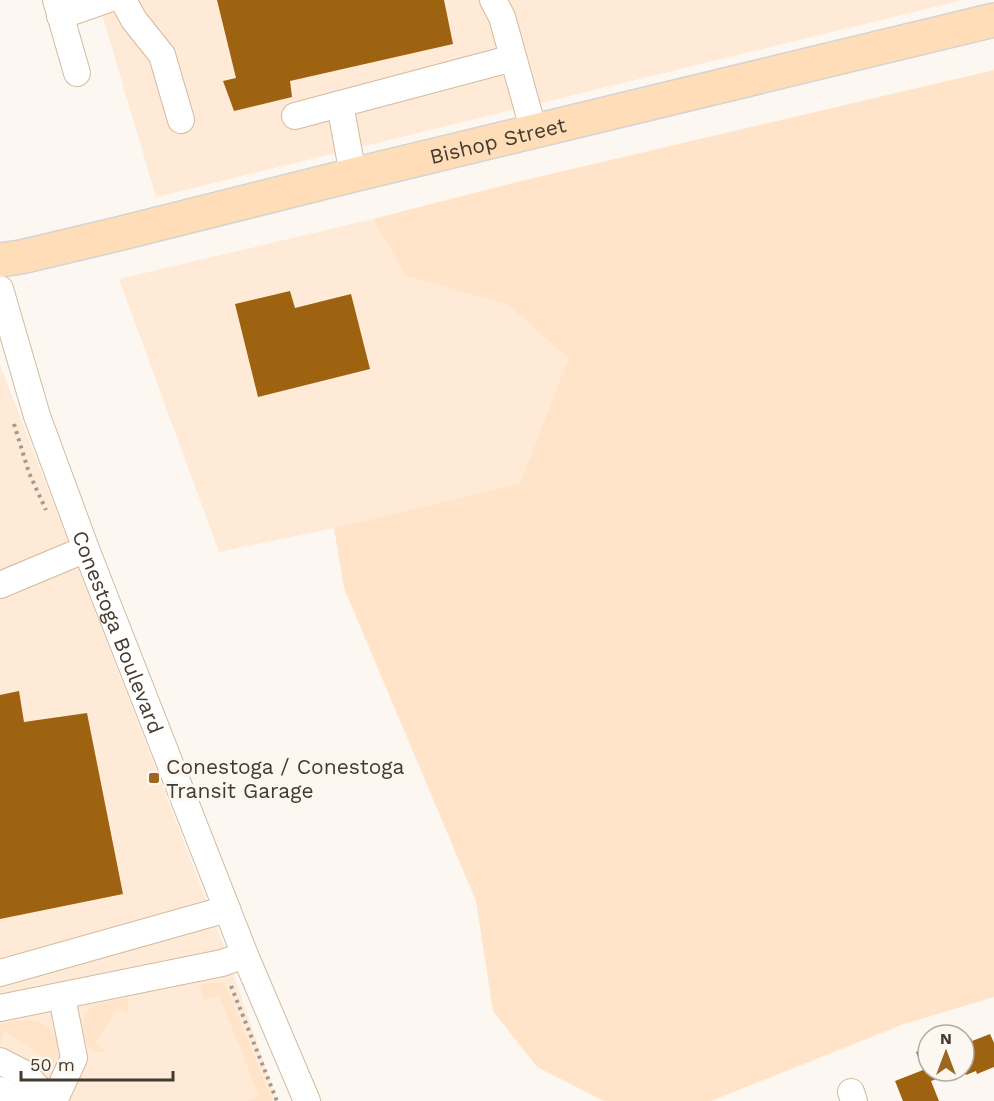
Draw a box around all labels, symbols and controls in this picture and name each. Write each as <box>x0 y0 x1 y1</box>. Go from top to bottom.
street label: Bishop Street <box>427 111 569 169</box>
street label: Conestoga Boulevard <box>68 527 169 737</box>
place label: Conestoga / Conestoga Transit Garage <box>166 754 404 803</box>
marker: Conestoga / Conestoga Transit Garage <box>147 771 161 785</box>
north arrow <box>916 1023 976 1083</box>
text: N <box>940 1029 952 1048</box>
scale bar <box>21 1044 172 1082</box>
text: 50 m <box>30 1054 75 1075</box>

